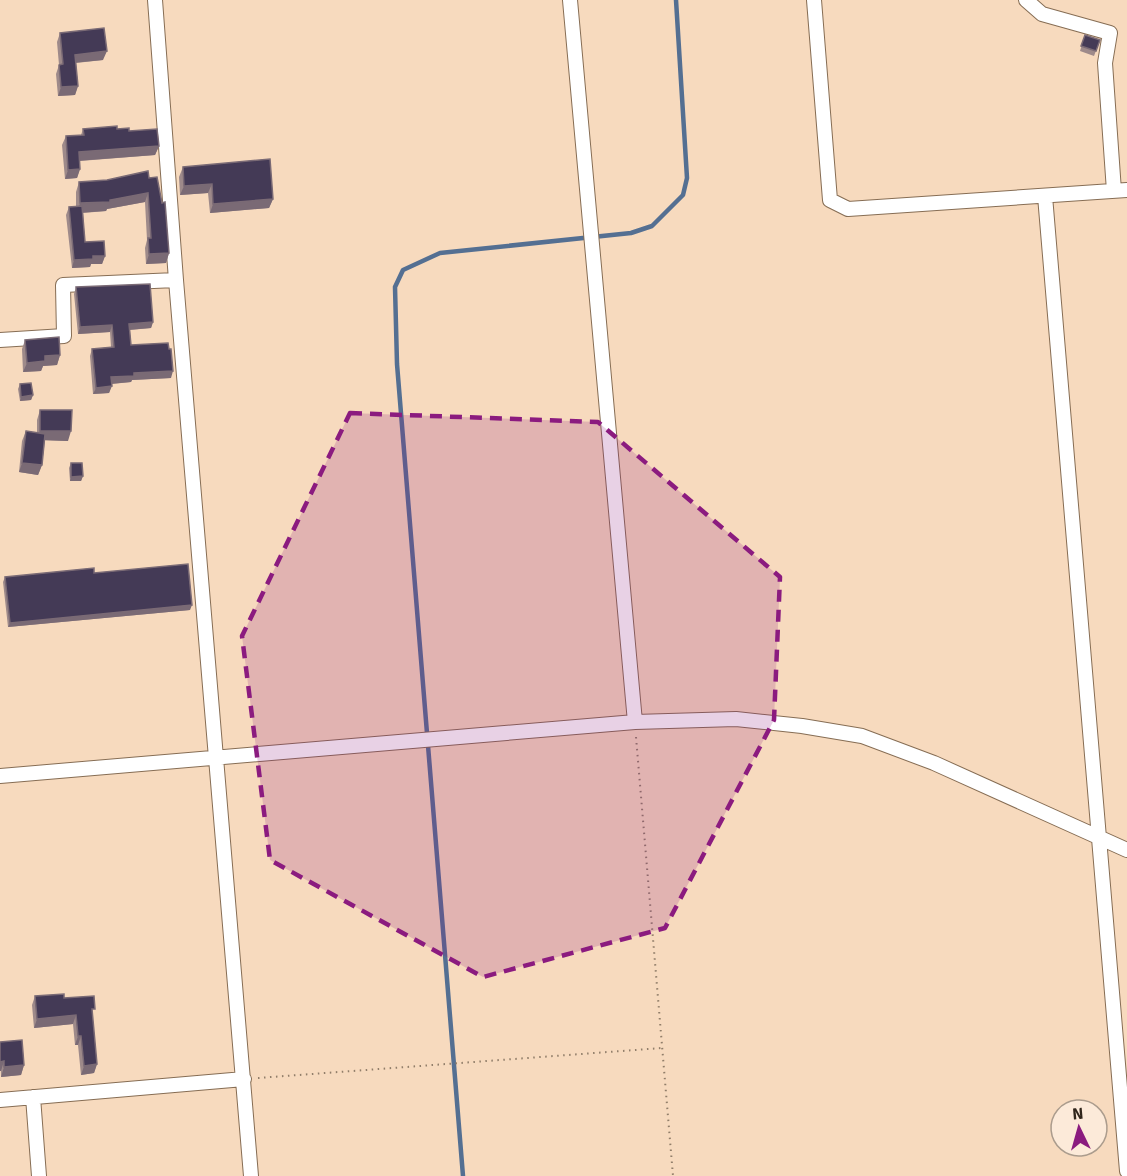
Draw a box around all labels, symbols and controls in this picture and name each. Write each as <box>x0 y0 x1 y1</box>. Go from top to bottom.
north arrow <box>1049 1098 1109 1158</box>
text: N <box>1071 1104 1084 1125</box>

